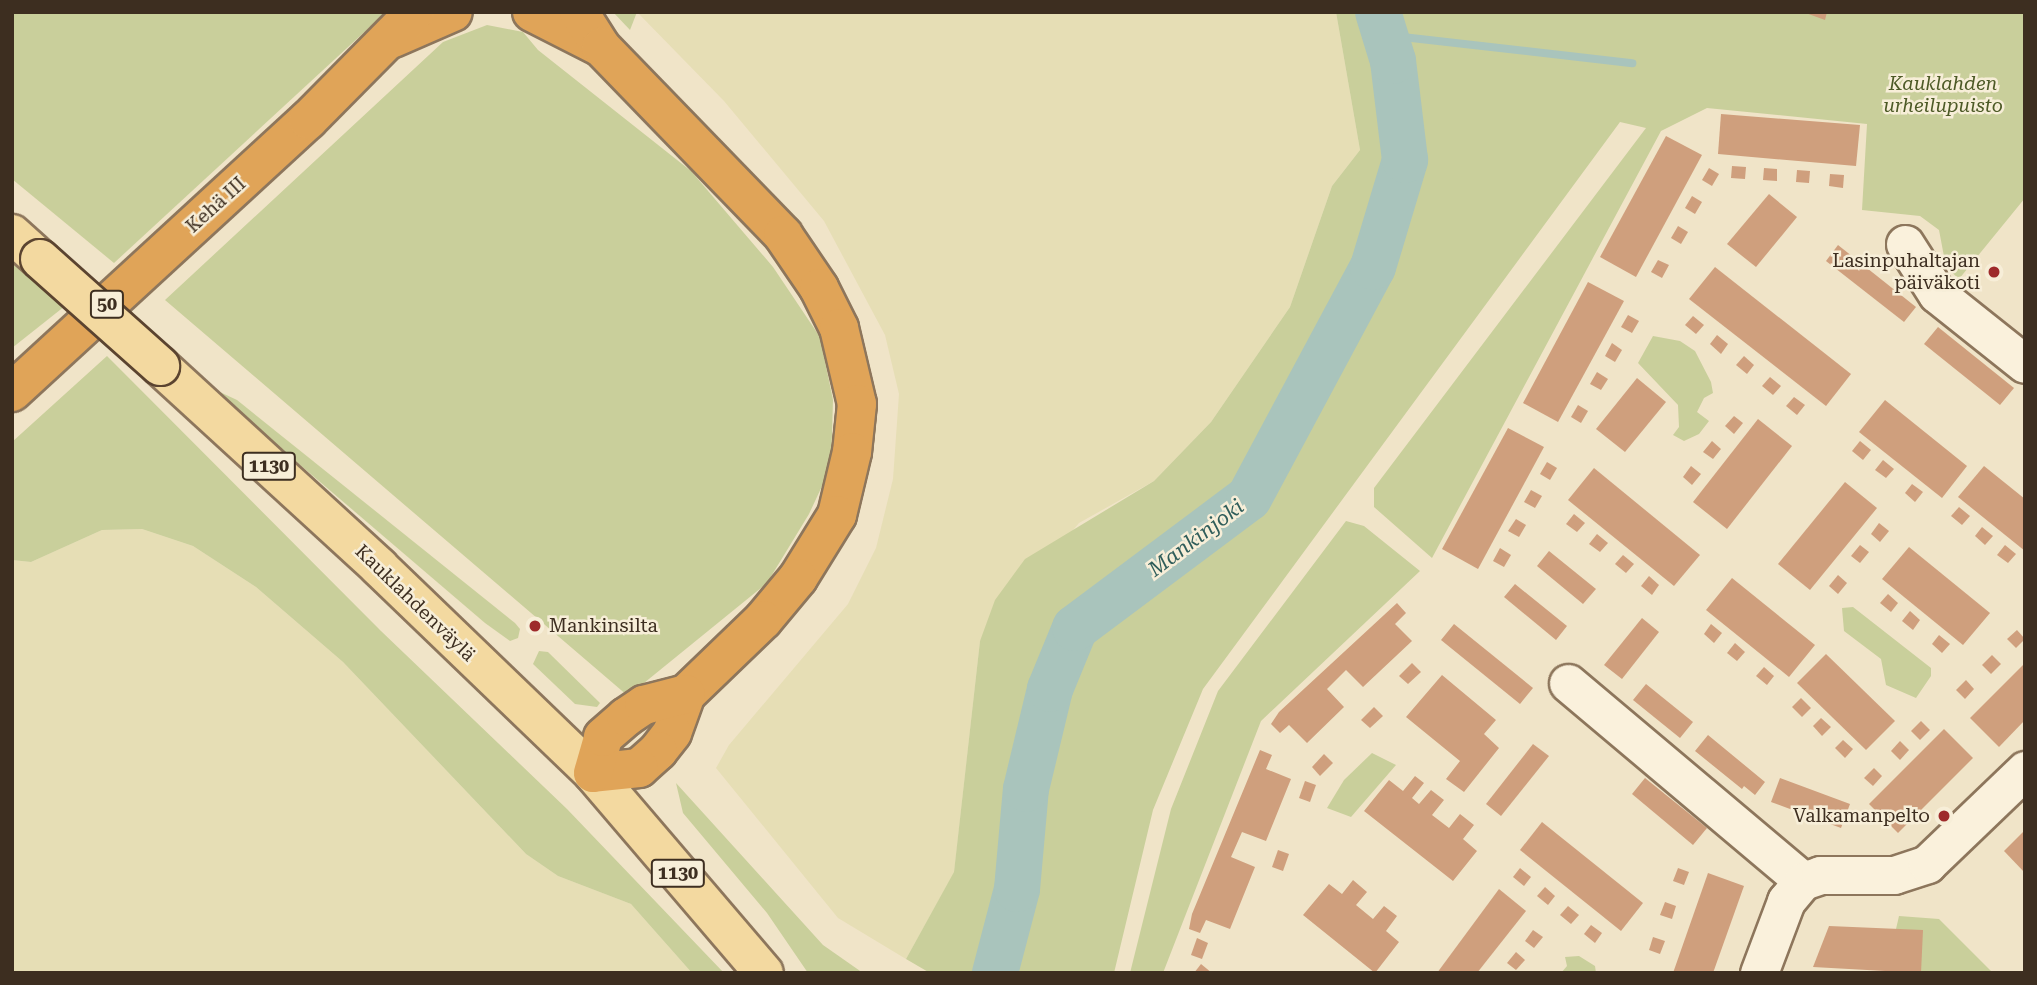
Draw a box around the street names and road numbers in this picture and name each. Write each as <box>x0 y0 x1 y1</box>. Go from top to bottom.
street label: Kehä III <box>181 172 251 238</box>
road number: 50 <box>90 290 124 318</box>
road number: 1130 <box>241 452 297 480</box>
street label: Kauklahdenväylä <box>350 540 480 666</box>
road number: 1130 <box>650 858 706 888</box>

